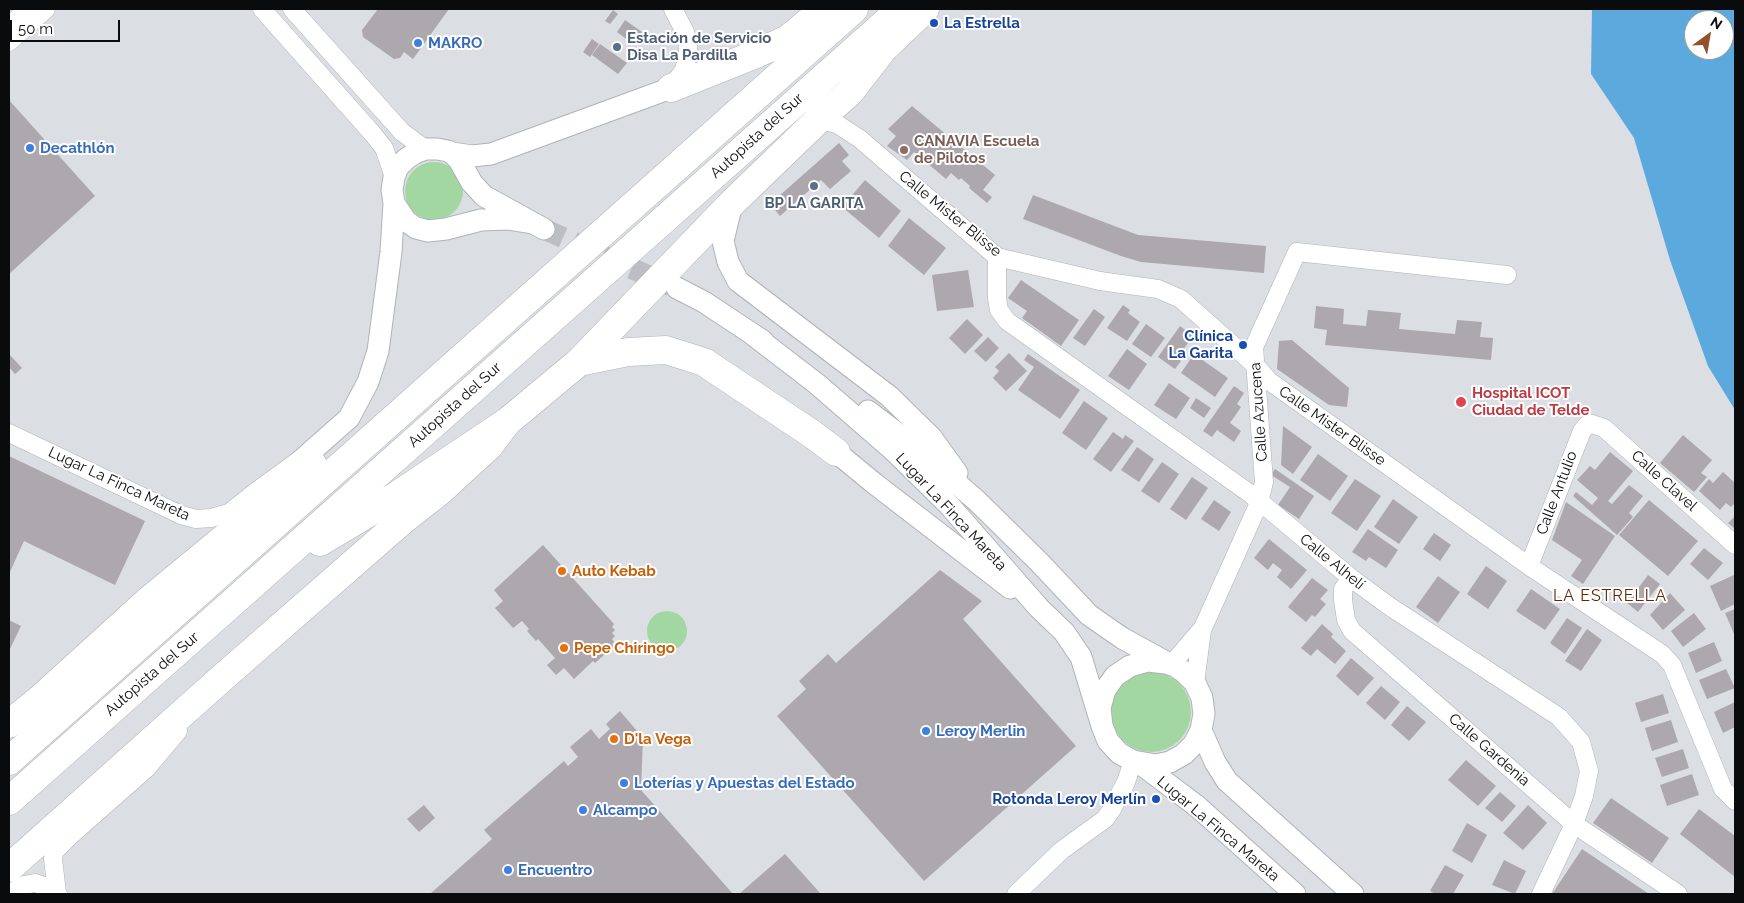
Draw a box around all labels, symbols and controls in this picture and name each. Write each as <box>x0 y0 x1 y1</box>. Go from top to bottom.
scale bar <box>12 10 122 42</box>
north arrow <box>1684 10 1734 60</box>
place label: La Estrella <box>944 14 1020 32</box>
text: N <box>1708 14 1725 33</box>
marker: La Estrella <box>928 17 940 29</box>
text: 50 m <box>18 20 53 38</box>
place label: Estación de Servicio Disa La Pardilla <box>627 29 771 64</box>
place label: MAKRO <box>428 34 482 52</box>
marker: MAKRO <box>412 37 424 49</box>
marker: Estación de Servicio Disa La Pardilla <box>611 41 623 53</box>
street label: Autopista del Sur <box>707 90 807 182</box>
place label: CANAVIA Escuela de Pilotos <box>914 132 1039 167</box>
place label: Decathlón <box>40 139 114 157</box>
marker: Decathlón <box>24 142 36 154</box>
marker: CANAVIA Escuela de Pilotos <box>898 144 910 156</box>
street label: Calle Mister Blisse <box>895 167 1005 261</box>
marker: BP LA GARITA <box>808 180 820 192</box>
place label: BP LA GARITA <box>764 194 864 212</box>
place label: Clínica La Garita <box>1169 327 1233 362</box>
marker: Clínica La Garita <box>1237 339 1249 351</box>
street label: Autopista del Sur <box>405 359 505 451</box>
street label: Calle Azucena <box>1247 362 1271 462</box>
street label: Calle Mister Blisse <box>1275 382 1389 470</box>
place label: Hospital ICOT Ciudad de Telde <box>1472 384 1589 419</box>
marker: Hospital ICOT Ciudad de Telde <box>1454 395 1468 409</box>
street label: Lugar La Finca Mareta <box>45 443 193 525</box>
street label: Calle Clavel <box>1627 447 1701 515</box>
street label: Lugar La Finca Mareta <box>892 449 1010 575</box>
street label: Calle Antulio <box>1533 449 1581 537</box>
street label: Calle Alhelí <box>1296 530 1368 594</box>
place label: Auto Kebab <box>572 562 656 580</box>
marker: Auto Kebab <box>556 565 568 577</box>
district label: LA ESTRELLA <box>1552 586 1668 606</box>
street label: Autopista del Sur <box>101 628 203 720</box>
place label: Pepe Chiringo <box>574 639 675 657</box>
marker: Pepe Chiringo <box>558 642 570 654</box>
street label: Calle Gardenia <box>1445 710 1533 790</box>
place label: Leroy Merlin <box>936 722 1025 740</box>
marker: Leroy Merlin <box>920 725 932 737</box>
place label: D'la Vega <box>624 730 691 748</box>
marker: D'la Vega <box>608 733 620 745</box>
street label: Lugar La Finca Mareta <box>1153 773 1283 885</box>
place label: Loterías y Apuestas del Estado <box>634 774 855 792</box>
marker: Loterías y Apuestas del Estado <box>618 777 630 789</box>
place label: Rotonda Leroy Merlín <box>992 790 1146 808</box>
marker: Rotonda Leroy Merlín <box>1150 793 1162 805</box>
place label: Alcampo <box>593 801 657 819</box>
marker: Alcampo <box>577 804 589 816</box>
place label: Encuentro <box>518 861 592 879</box>
marker: Encuentro <box>502 864 514 876</box>

